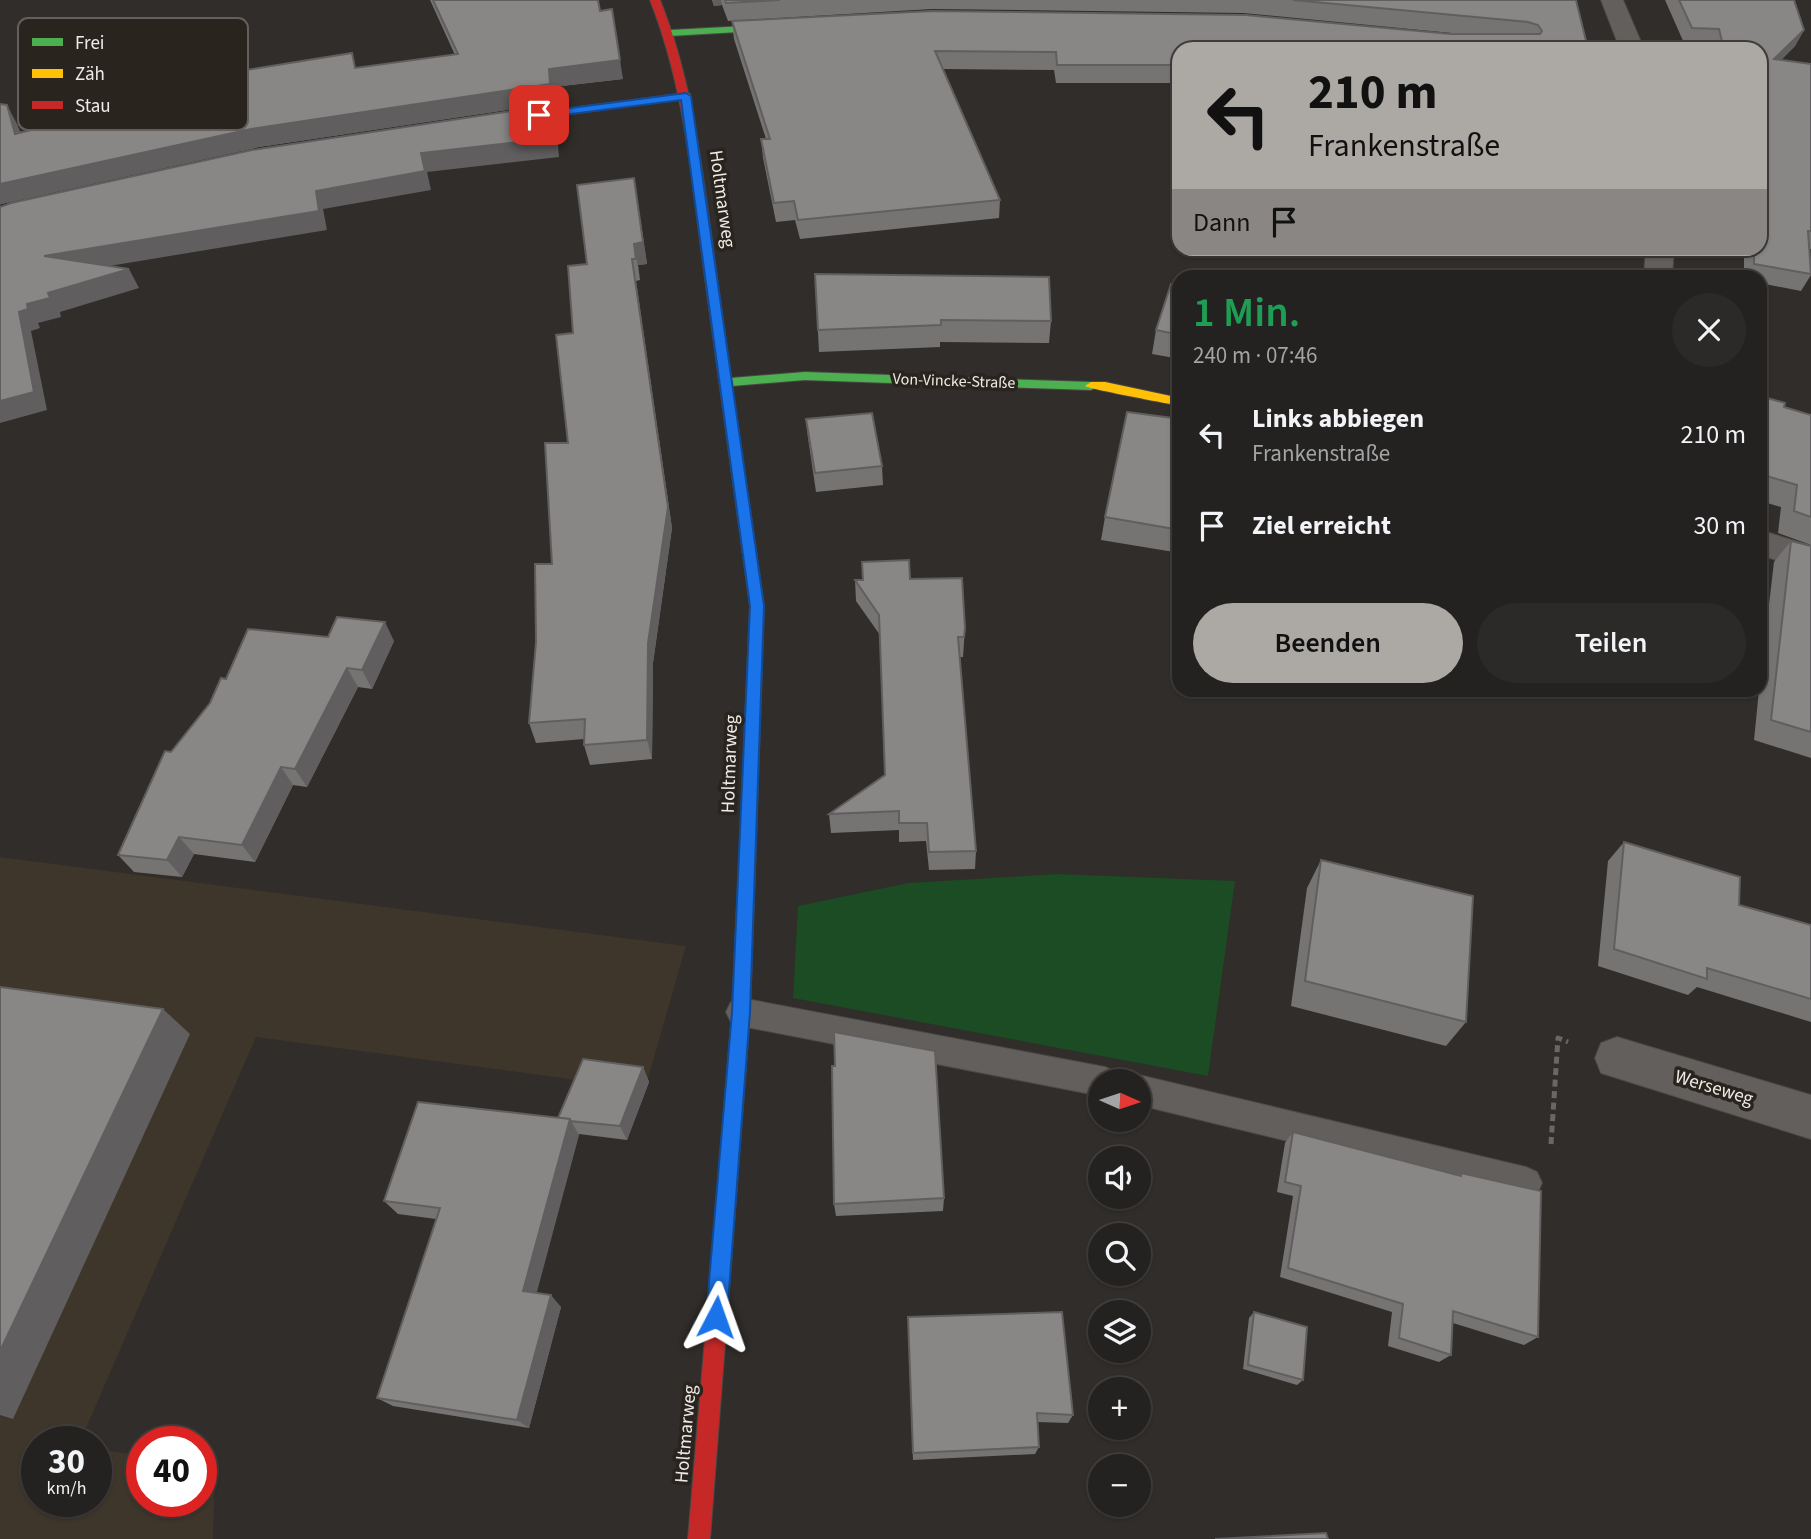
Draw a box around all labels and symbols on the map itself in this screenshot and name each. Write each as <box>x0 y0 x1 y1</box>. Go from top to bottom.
legend <box>18 18 248 130</box>
text: Frei <box>75 30 105 57</box>
text: Zäh <box>75 61 105 88</box>
pin <box>509 85 569 145</box>
text: Stau <box>75 93 111 120</box>
street label: Holtmarweg <box>702 148 742 250</box>
street label: Von-Vincke-Straße <box>892 368 1016 394</box>
street label: Holtmarweg <box>715 714 745 814</box>
street label: Werseweg <box>1671 1063 1757 1113</box>
north arrow <box>1088 1069 1152 1132</box>
position arrow <box>679 1280 753 1354</box>
street label: Holtmarweg <box>668 1383 704 1484</box>
speed limit sign: 40 <box>126 1426 217 1517</box>

